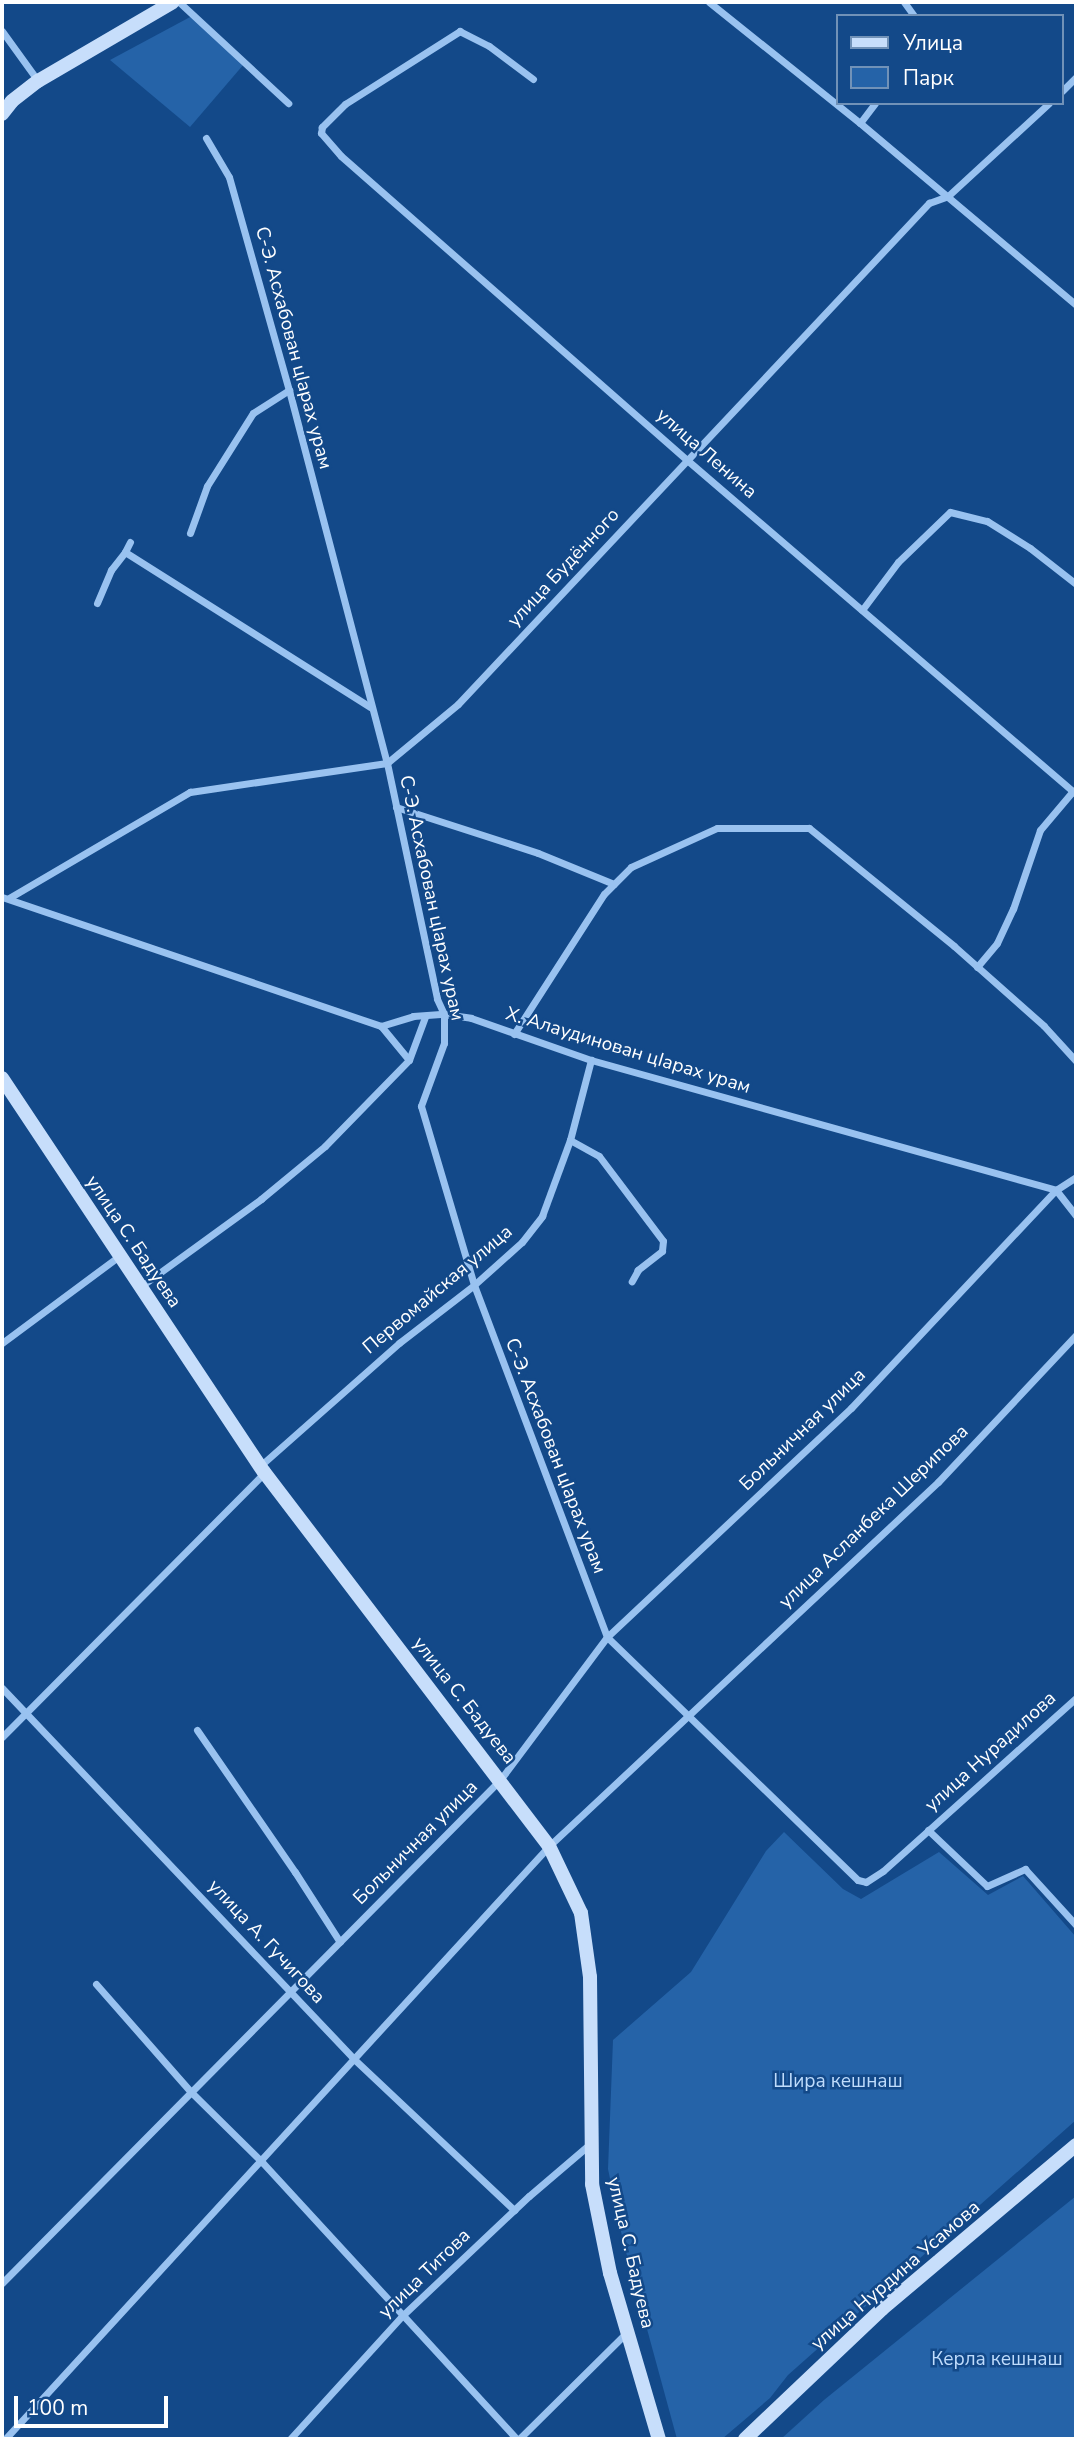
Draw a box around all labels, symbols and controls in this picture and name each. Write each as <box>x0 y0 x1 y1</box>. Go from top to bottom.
legend <box>836 14 1064 105</box>
text: Улица <box>903 29 963 57</box>
text: Парк <box>903 64 954 92</box>
street label: С-Э. Асхабован цIарах урам <box>250 224 336 472</box>
street label: улица Ленина <box>651 404 761 504</box>
street label: улица Будённого <box>503 504 625 632</box>
street label: С-Э. Асхабован цIарах урам <box>394 773 468 1023</box>
street label: Х. Алаудинован цIарах урам <box>503 1003 753 1099</box>
street label: улица С. Бадуева <box>80 1171 186 1313</box>
street label: Первомайская улица <box>359 1221 517 1359</box>
street label: С-Э. Асхабован цIарах урам <box>500 1335 610 1577</box>
street label: Больничная улица <box>735 1364 871 1496</box>
street label: улица Асланбека Шерипова <box>775 1420 973 1614</box>
street label: улица С. Бадуева <box>407 1633 521 1769</box>
street label: улица Нурадилова <box>921 1687 1061 1817</box>
street label: Больничная улица <box>349 1776 483 1910</box>
street label: улица А. Гучигова <box>203 1875 329 2009</box>
park label: Шира кешнаш <box>773 2071 903 2093</box>
street label: улица С. Бадуева <box>601 2175 659 2331</box>
street label: улица Нурдина Усамова <box>807 2196 985 2356</box>
street label: улица Титова <box>374 2225 476 2323</box>
park label: Керла кешнаш <box>931 2349 1063 2371</box>
scale bar <box>18 2382 172 2426</box>
text: 100 m <box>27 2394 88 2422</box>

